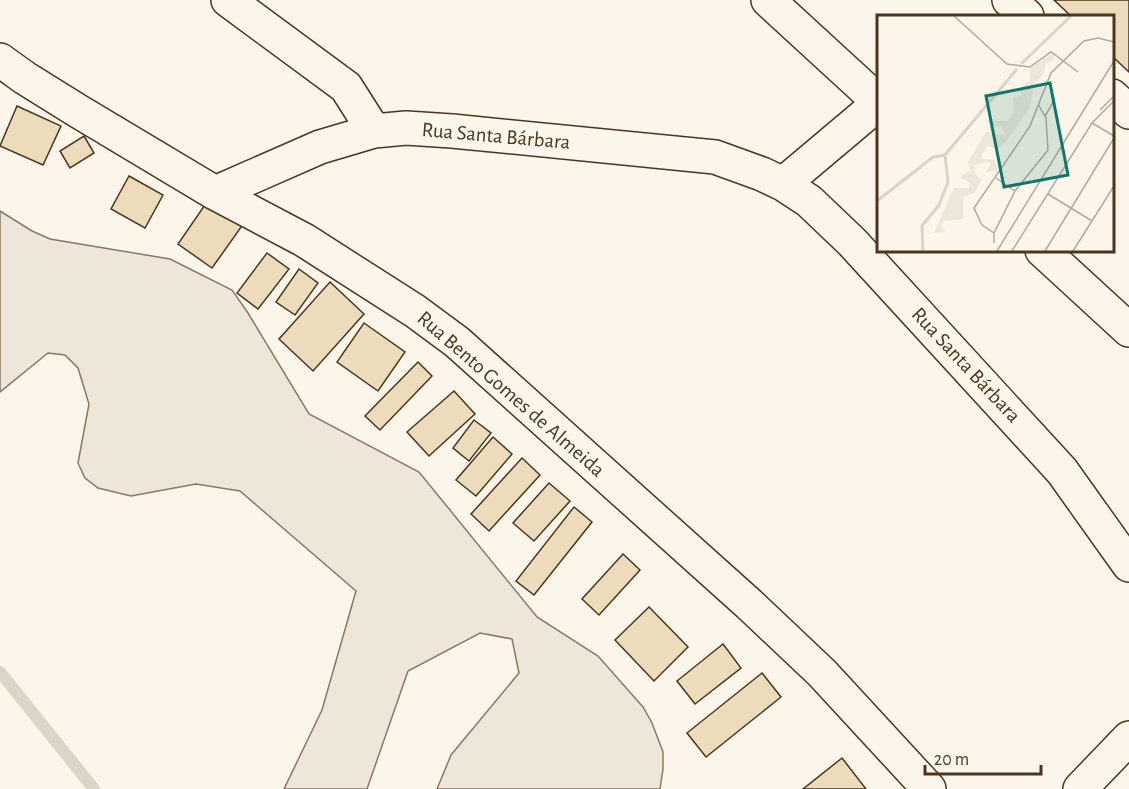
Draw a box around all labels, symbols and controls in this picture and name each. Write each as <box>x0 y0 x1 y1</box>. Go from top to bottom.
inset map <box>877 15 1114 252</box>
street label: Rua Santa Bárbara <box>421 119 571 153</box>
street label: Rua Santa Bárbara <box>908 303 1025 427</box>
street label: Rua Bento Gomes de Almeida <box>413 307 609 481</box>
scale bar <box>925 738 1040 776</box>
text: 20 m <box>934 751 969 769</box>

